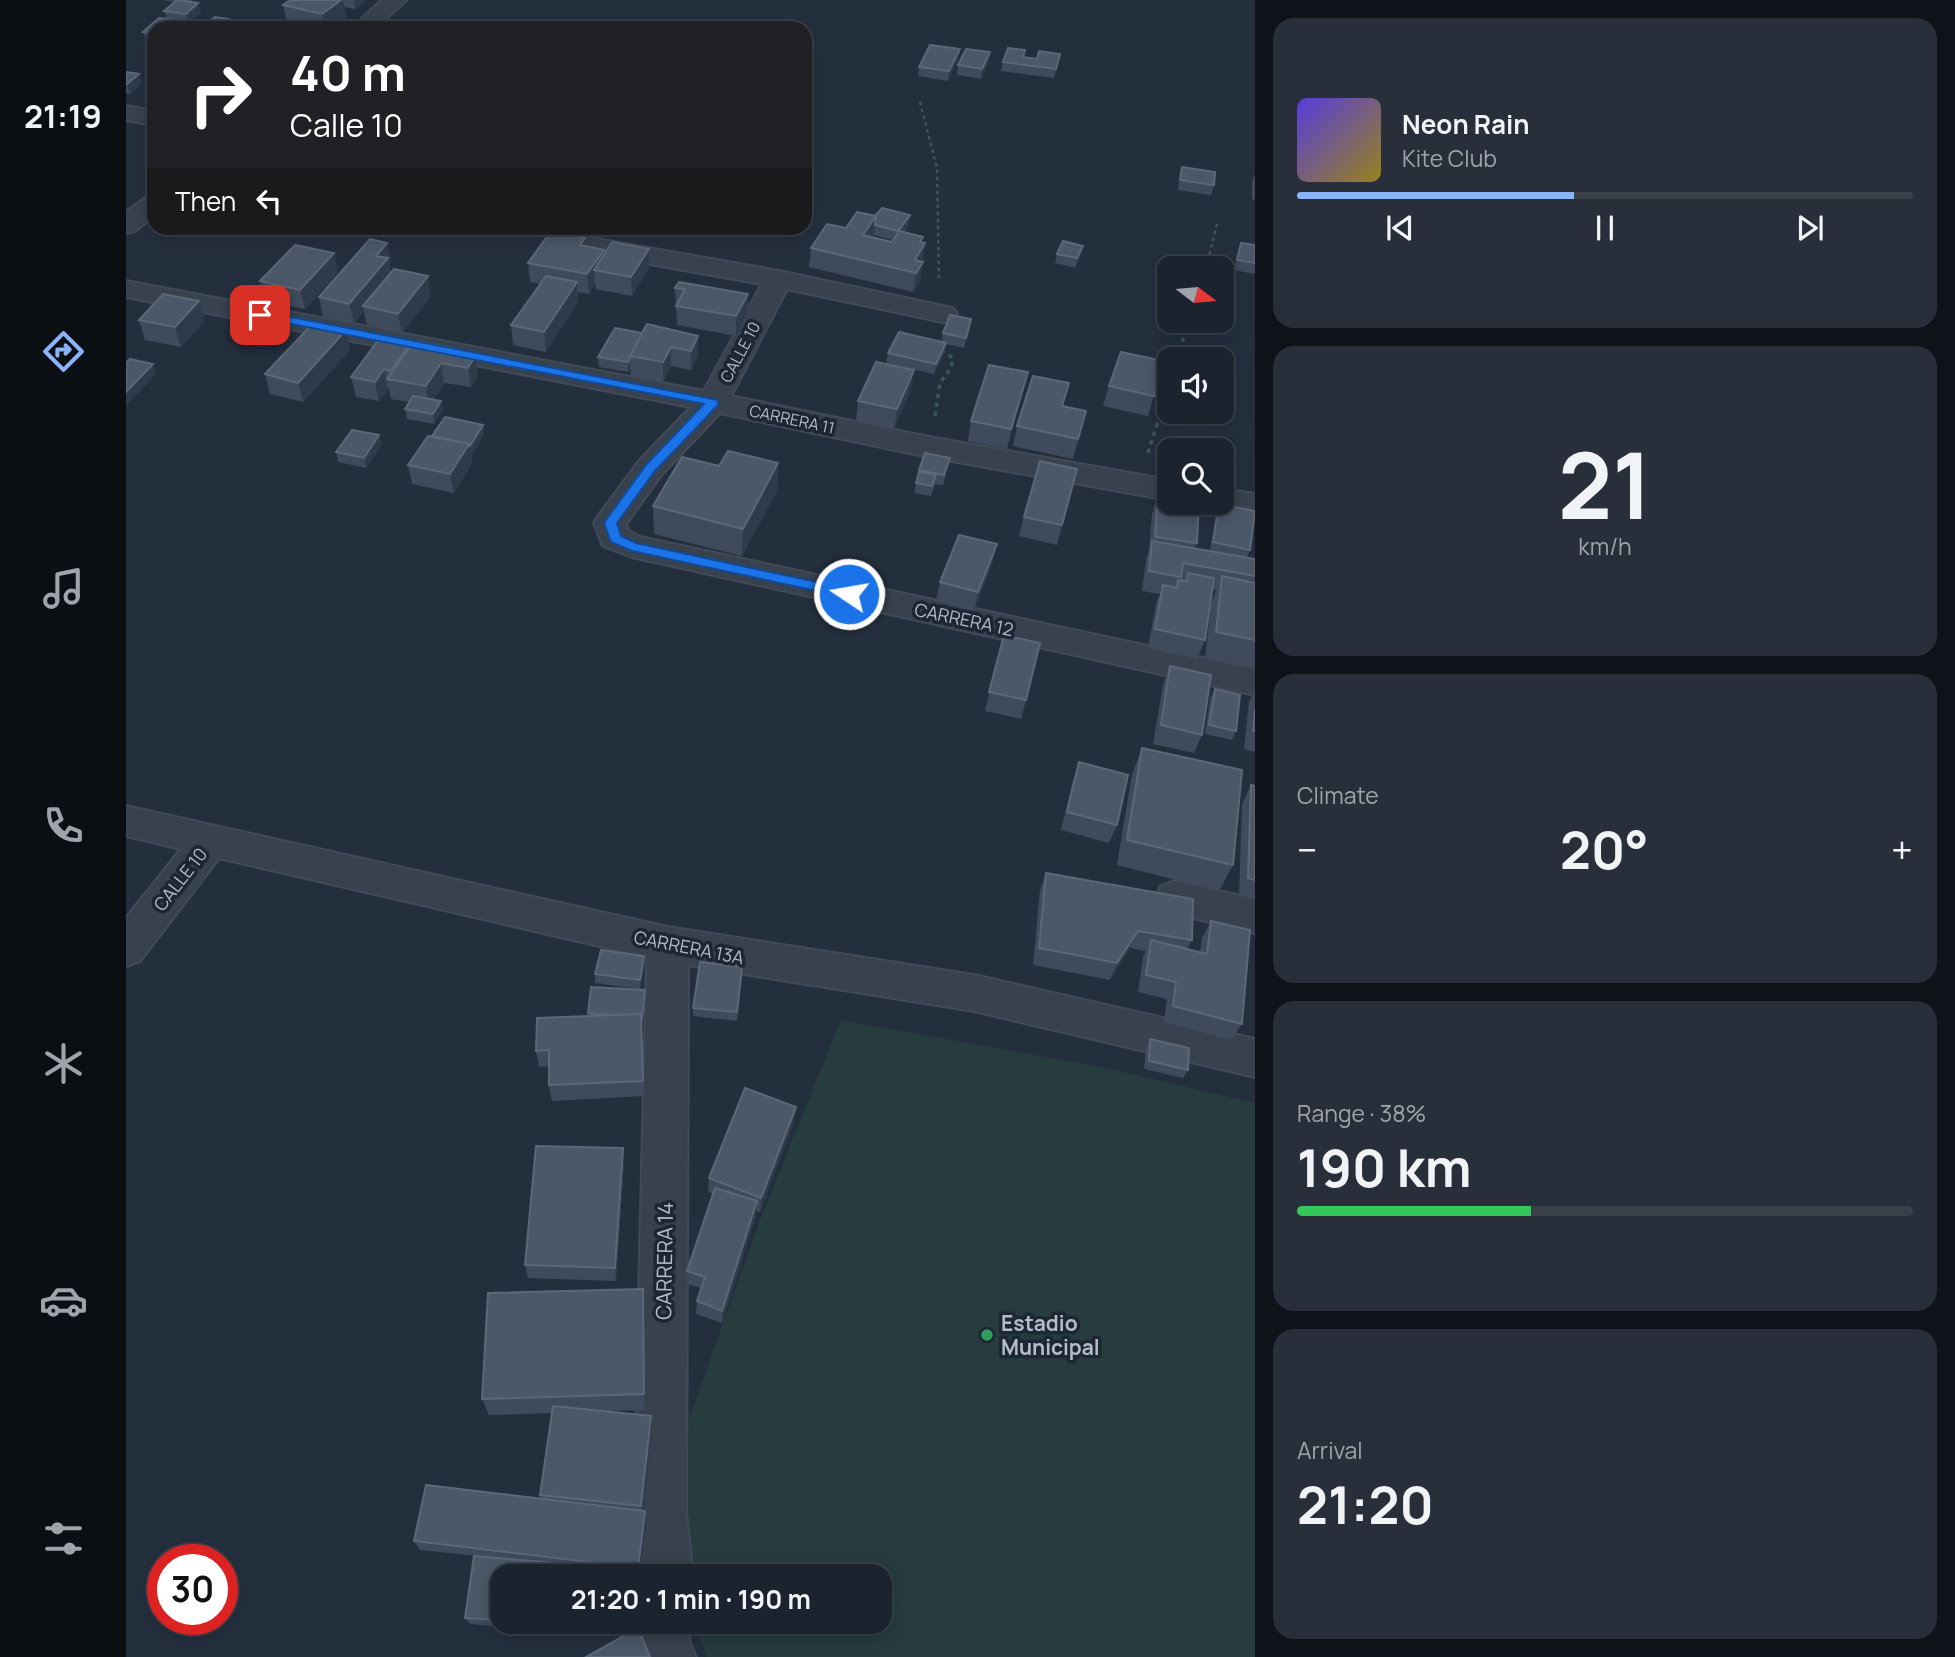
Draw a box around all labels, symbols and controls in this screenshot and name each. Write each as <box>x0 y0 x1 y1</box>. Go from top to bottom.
text: 40 m <box>290 39 406 106</box>
icon: right <box>175 49 266 140</box>
text: 21:19 <box>24 94 102 138</box>
text: Calle 10 <box>290 103 403 147</box>
text: Neon Rain <box>1402 106 1530 142</box>
text: Kite Club <box>1402 142 1497 174</box>
icon: left <box>250 182 288 220</box>
text: Then <box>175 183 236 219</box>
icon: previous <box>1381 209 1419 247</box>
icon: pause <box>1586 209 1624 247</box>
icon: next <box>1791 209 1829 247</box>
north arrow <box>1157 256 1234 332</box>
map controls <box>1157 256 1234 515</box>
pin <box>230 285 290 345</box>
icon: arrive <box>241 296 279 334</box>
street label: CALLE 10 <box>715 318 765 386</box>
icon: directions <box>39 327 88 376</box>
button: sound <box>1157 347 1234 424</box>
street label: CARRERA 11 <box>747 399 837 439</box>
text: 21 <box>1558 422 1652 546</box>
button: search <box>1157 438 1234 515</box>
text: km/h <box>1578 530 1632 562</box>
position arrow <box>812 557 886 631</box>
icon: music <box>39 564 88 613</box>
street label: CARRERA 12 <box>912 597 1016 641</box>
text: Climate <box>1297 779 1379 811</box>
icon: phone <box>39 801 88 850</box>
text: 20° <box>1560 814 1649 885</box>
text: − <box>1297 823 1318 875</box>
text: + <box>1891 823 1913 875</box>
street label: CALLE 10 <box>148 842 212 916</box>
street label: CARRERA 13A <box>632 925 747 970</box>
icon: climate <box>39 1039 88 1088</box>
text: Range · 38% <box>1297 1097 1426 1129</box>
text: 190 km <box>1297 1132 1471 1203</box>
street label: CARRERA 14 <box>649 1202 679 1320</box>
icon: car <box>39 1276 88 1325</box>
place label: Estadio Municipal <box>1001 1309 1100 1361</box>
marker: Estadio Municipal <box>979 1327 995 1343</box>
text: Arrival <box>1297 1434 1363 1466</box>
text: 21:20 <box>1297 1469 1434 1540</box>
icon: filters <box>39 1514 88 1563</box>
speed limit sign: 30 <box>147 1544 238 1635</box>
text: 21:20 · 1 min · 190 m <box>571 1581 811 1617</box>

